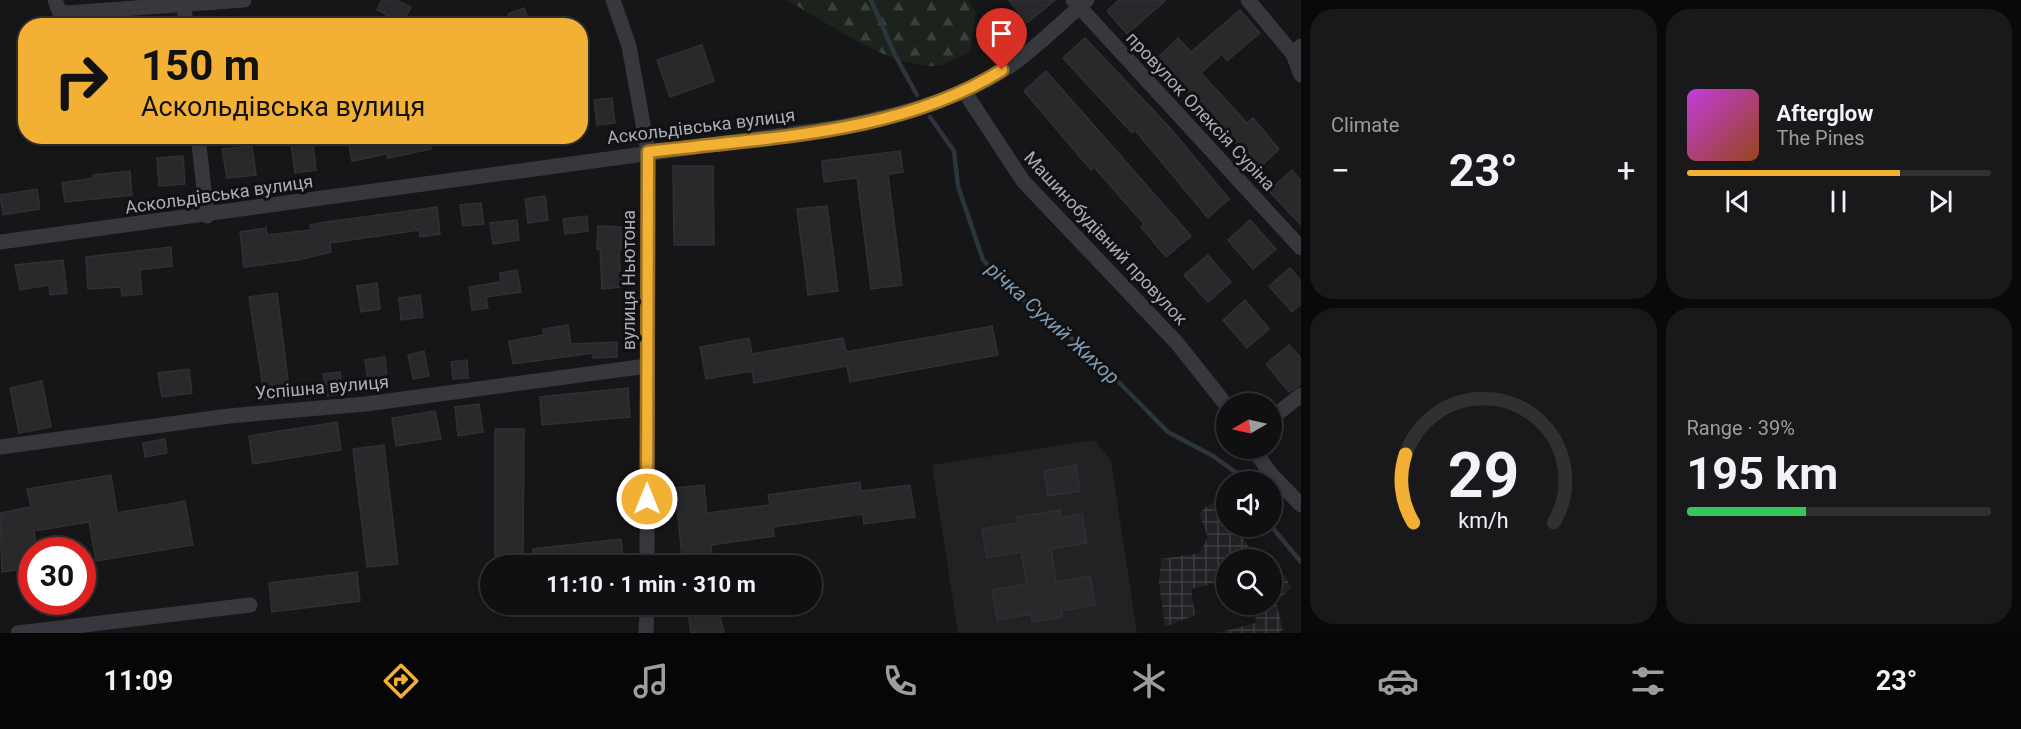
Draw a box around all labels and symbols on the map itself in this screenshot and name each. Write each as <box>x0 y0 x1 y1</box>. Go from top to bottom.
pin <box>976 8 1027 70</box>
street label: провулок Олексія Суріна <box>1122 27 1280 195</box>
street label: Аскольдівська вулиця <box>606 104 796 148</box>
street label: Машинобудівний провулок <box>1020 147 1192 329</box>
street label: Аскольдівська вулиця <box>124 170 314 218</box>
street label: вулиця Ньютона <box>618 210 639 350</box>
water label: річка Сухий Жихор <box>981 256 1125 389</box>
street label: Успішна вулиця <box>254 371 390 403</box>
north arrow <box>1216 393 1282 459</box>
position arrow <box>615 467 679 531</box>
speed limit sign: 30 <box>18 537 96 615</box>

